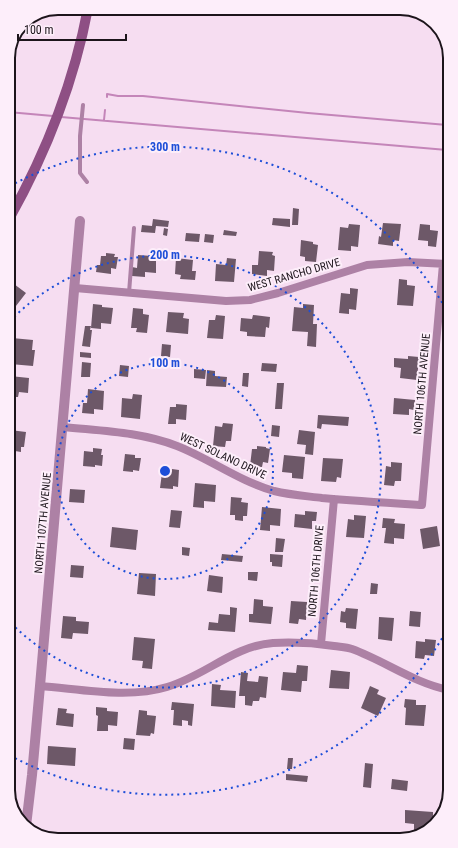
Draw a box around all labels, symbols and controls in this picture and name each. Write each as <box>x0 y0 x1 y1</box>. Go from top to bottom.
scale bar <box>18 16 126 42</box>
text: 100 m <box>24 23 54 37</box>
text: 300 m <box>150 140 180 154</box>
text: 200 m <box>150 248 180 262</box>
street label: WEST RANCHO DRIVE <box>246 255 342 294</box>
street label: NORTH 106TH AVENUE <box>411 332 433 435</box>
text: 100 m <box>150 356 180 370</box>
street label: WEST SOLANO DRIVE <box>178 430 269 482</box>
centre of rings <box>158 464 172 478</box>
street label: NORTH 107TH AVENUE <box>32 471 54 574</box>
street label: NORTH 106TH DRIVE <box>306 524 327 617</box>

